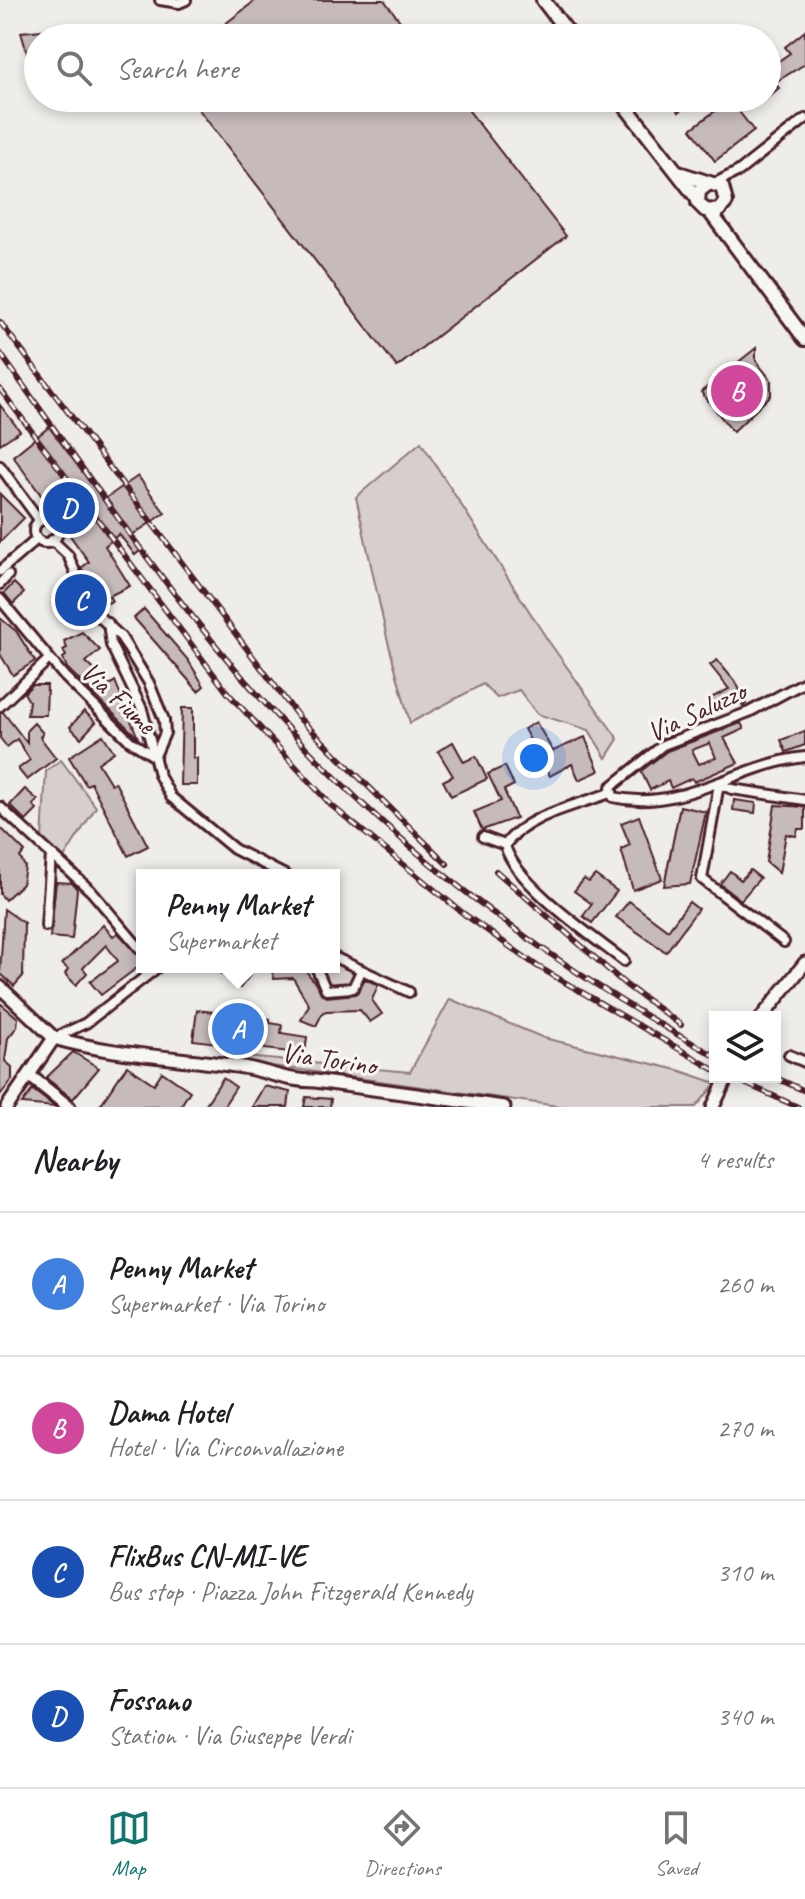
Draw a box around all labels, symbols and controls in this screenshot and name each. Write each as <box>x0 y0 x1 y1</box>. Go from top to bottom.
search box <box>24 24 781 112</box>
icon: search <box>52 46 96 90</box>
text: Search here <box>116 49 238 87</box>
pin: B <box>711 361 763 421</box>
pin: D <box>43 478 95 538</box>
pin: C <box>55 570 107 630</box>
street label: Via Fiume <box>74 654 165 742</box>
street label: Via Saluzzo <box>641 672 754 749</box>
your location <box>514 738 554 778</box>
popup <box>136 869 340 973</box>
text: Penny Market <box>166 886 310 924</box>
text: Supermarket <box>166 924 276 957</box>
pin: A <box>212 999 264 1059</box>
map controls <box>709 1011 781 1083</box>
button: layers <box>709 1011 781 1083</box>
street label: Via Torino <box>279 1035 382 1083</box>
text: Nearby <box>32 1138 118 1181</box>
text: 4 results <box>697 1143 773 1176</box>
text: Penny Market <box>108 1249 253 1287</box>
text: A <box>51 1268 65 1301</box>
text: 260 m <box>717 1268 773 1301</box>
text: Supermarket · Via Torino <box>108 1287 324 1320</box>
text: Dama Hotel <box>108 1393 229 1431</box>
text: B <box>51 1412 65 1445</box>
text: 270 m <box>717 1412 773 1445</box>
text: Hotel · Via Circonvallazione <box>108 1431 343 1464</box>
text: FlixBus CN-MI-VE <box>108 1537 306 1575</box>
text: C <box>52 1556 64 1589</box>
text: 310 m <box>717 1556 773 1589</box>
text: Bus stop · Piazza John Fitzgerald Kennedy <box>108 1575 472 1608</box>
text: Fossano <box>108 1681 190 1719</box>
text: D <box>50 1700 66 1733</box>
text: 340 m <box>717 1700 773 1733</box>
text: Station · Via Giuseppe Verdi <box>108 1719 351 1752</box>
tab: Map <box>107 1806 151 1882</box>
tab: Directions <box>364 1806 441 1882</box>
tab: Saved <box>654 1806 698 1882</box>

